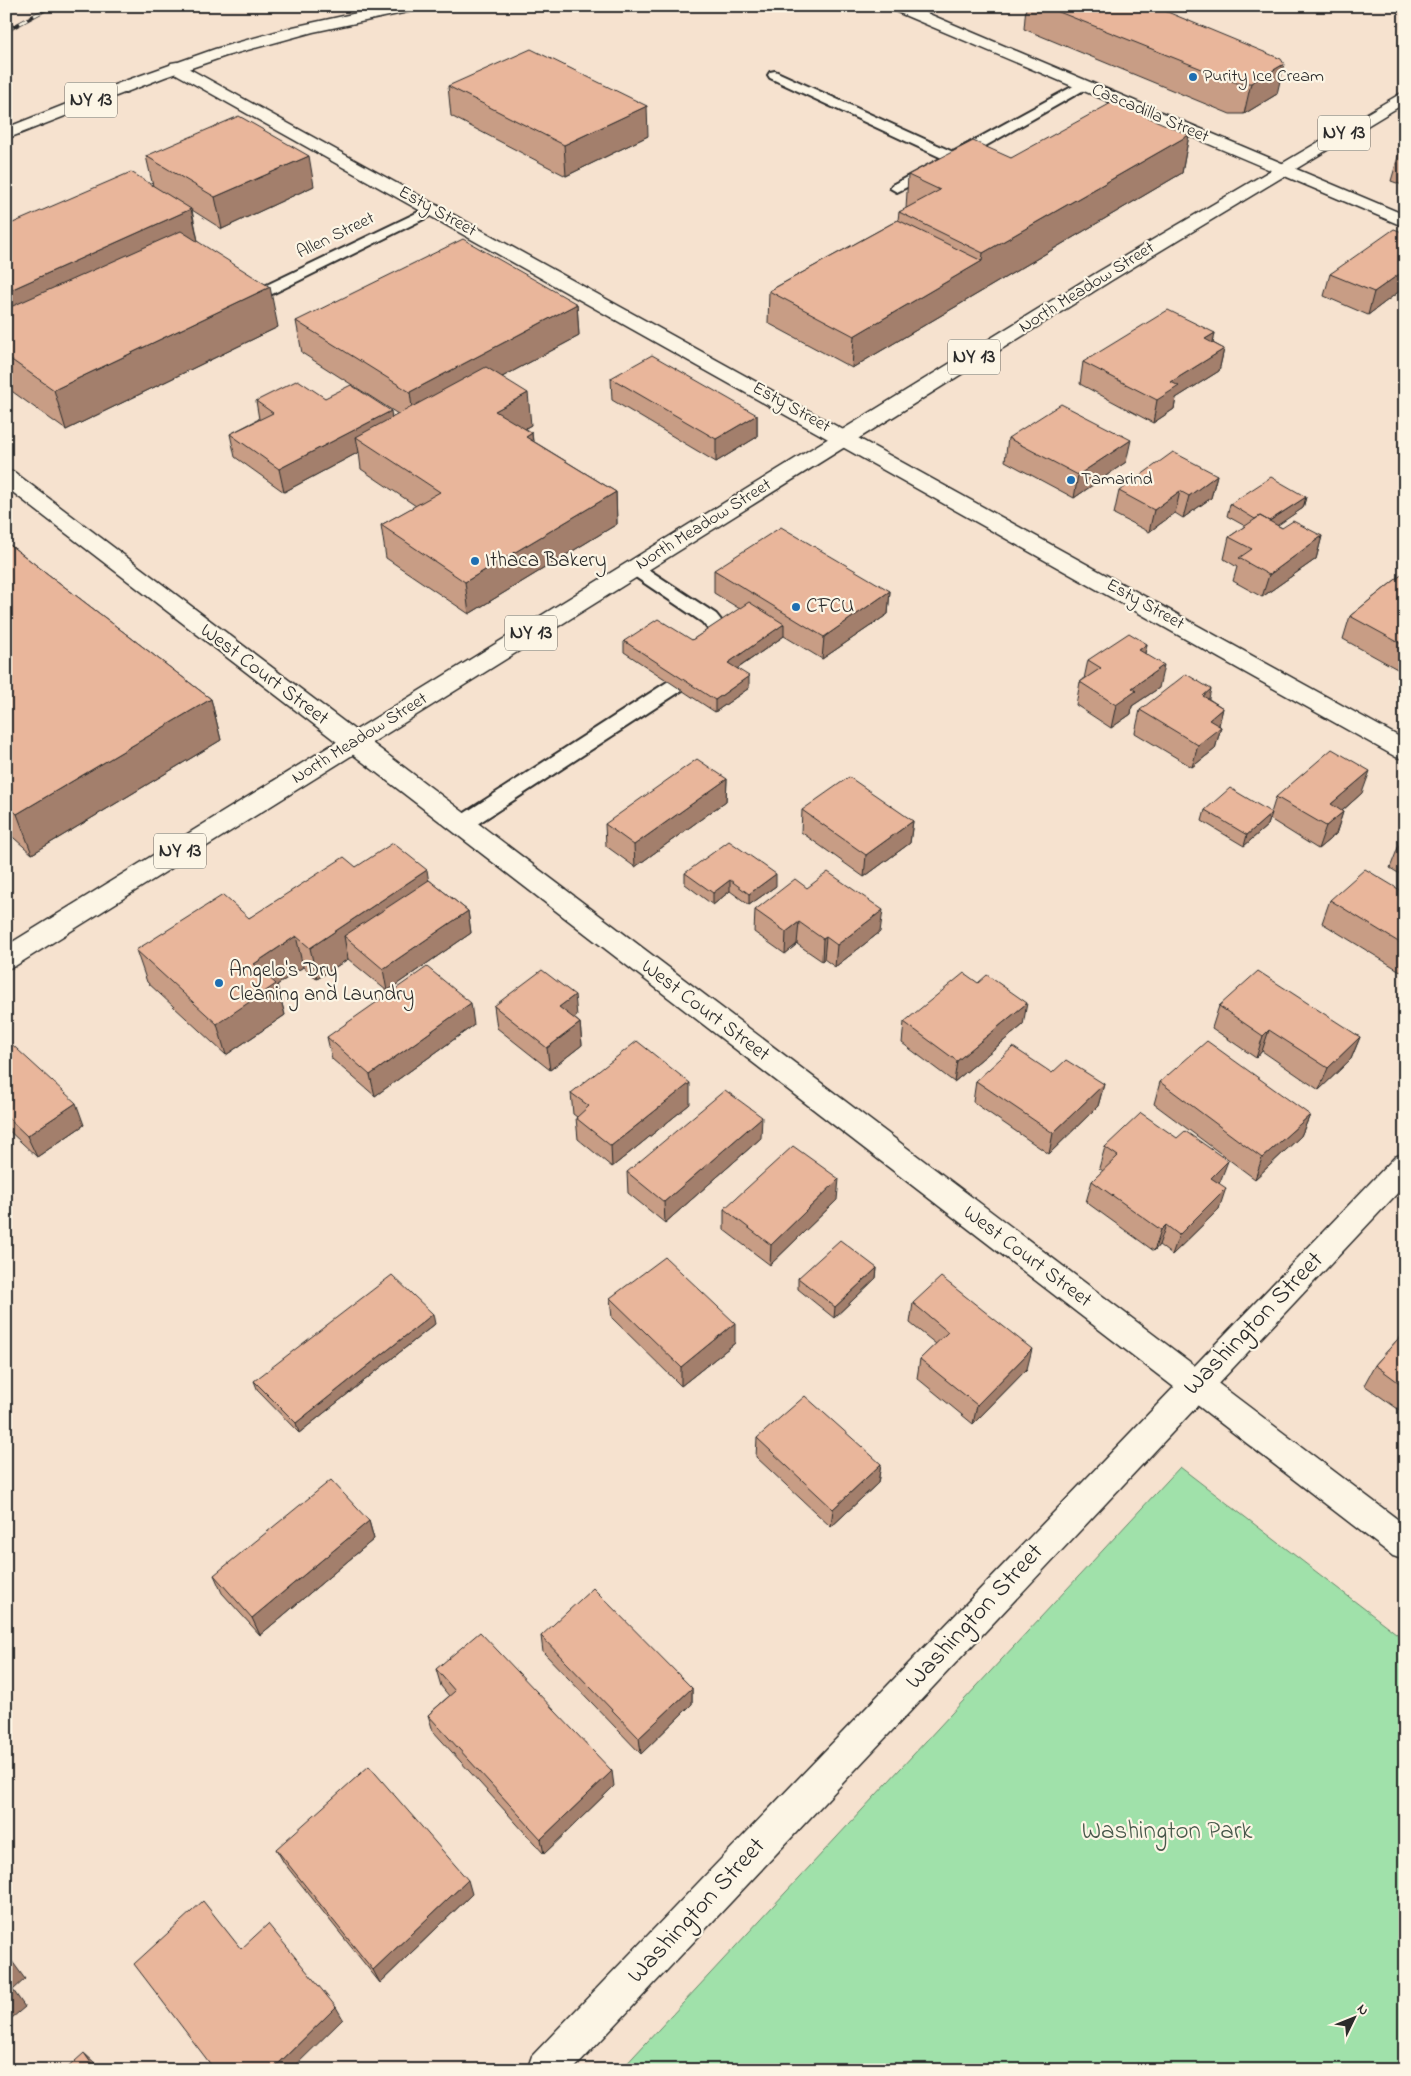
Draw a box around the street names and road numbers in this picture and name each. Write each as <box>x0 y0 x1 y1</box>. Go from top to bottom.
street label: Cascadilla Street <box>1087 78 1213 150</box>
road number: NY 13 <box>65 82 117 118</box>
road number: NY 13 <box>1318 116 1370 150</box>
street label: Esty Street <box>393 180 481 244</box>
street label: Allen Street <box>293 206 379 266</box>
street label: North Meadow Street <box>1014 236 1160 340</box>
road number: NY 13 <box>948 340 1000 374</box>
street label: Esty Street <box>747 376 835 440</box>
street label: North Meadow Street <box>631 473 777 577</box>
street label: Esty Street <box>1101 573 1189 637</box>
street label: West Court Street <box>193 616 335 734</box>
road number: NY 13 <box>505 616 557 650</box>
street label: North Meadow Street <box>287 687 433 791</box>
road number: NY 13 <box>154 834 206 868</box>
street label: West Court Street <box>634 952 776 1070</box>
street label: West Court Street <box>956 1198 1098 1316</box>
street label: Washington Street <box>1176 1243 1334 1405</box>
street label: Washington Street <box>898 1535 1054 1699</box>
street label: Washington Street <box>620 1829 776 1993</box>

